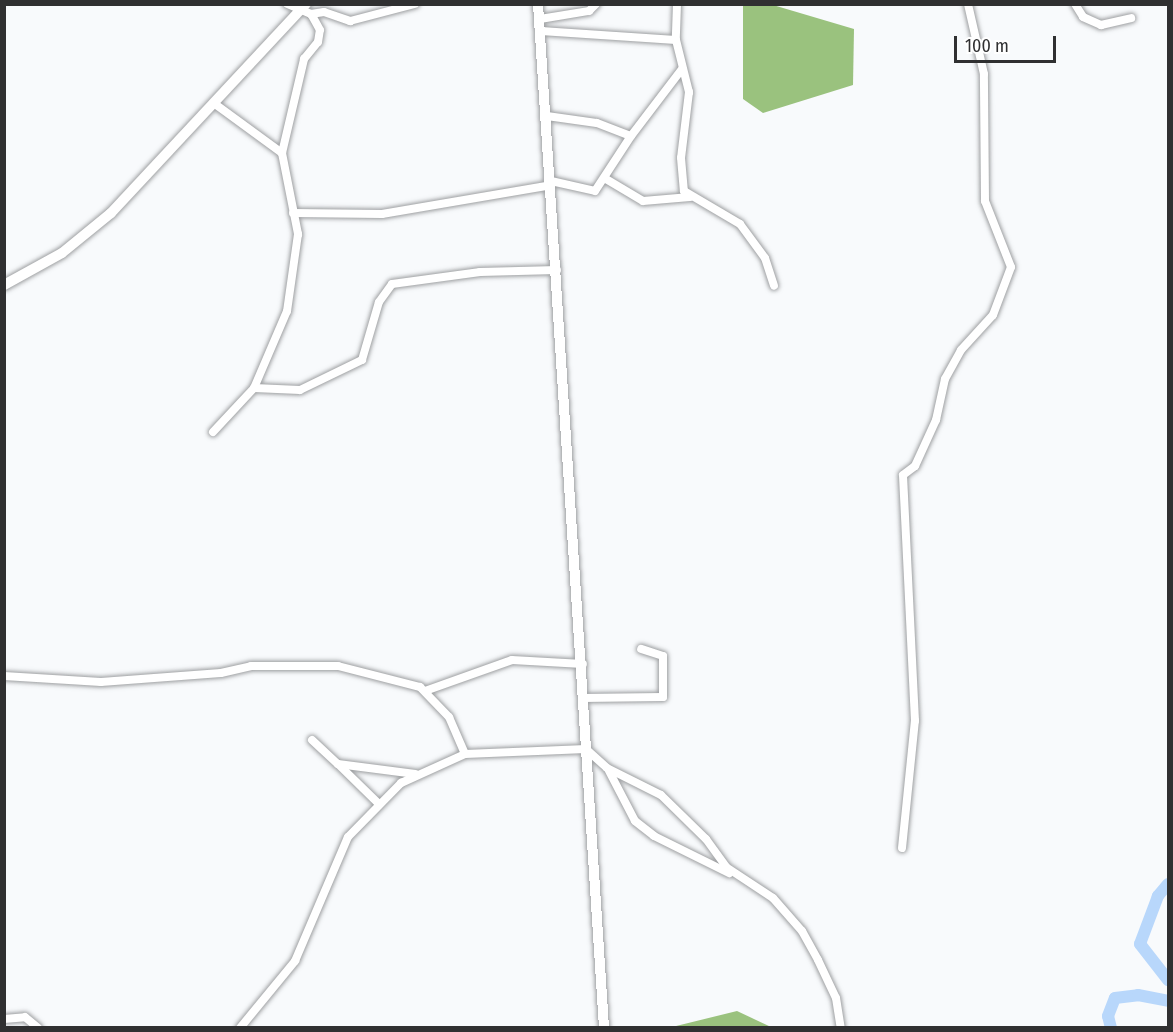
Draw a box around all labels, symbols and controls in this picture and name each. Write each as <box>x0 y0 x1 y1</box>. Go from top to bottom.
scale bar <box>957 24 1059 62</box>
text: 100 m <box>965 35 1009 57</box>

